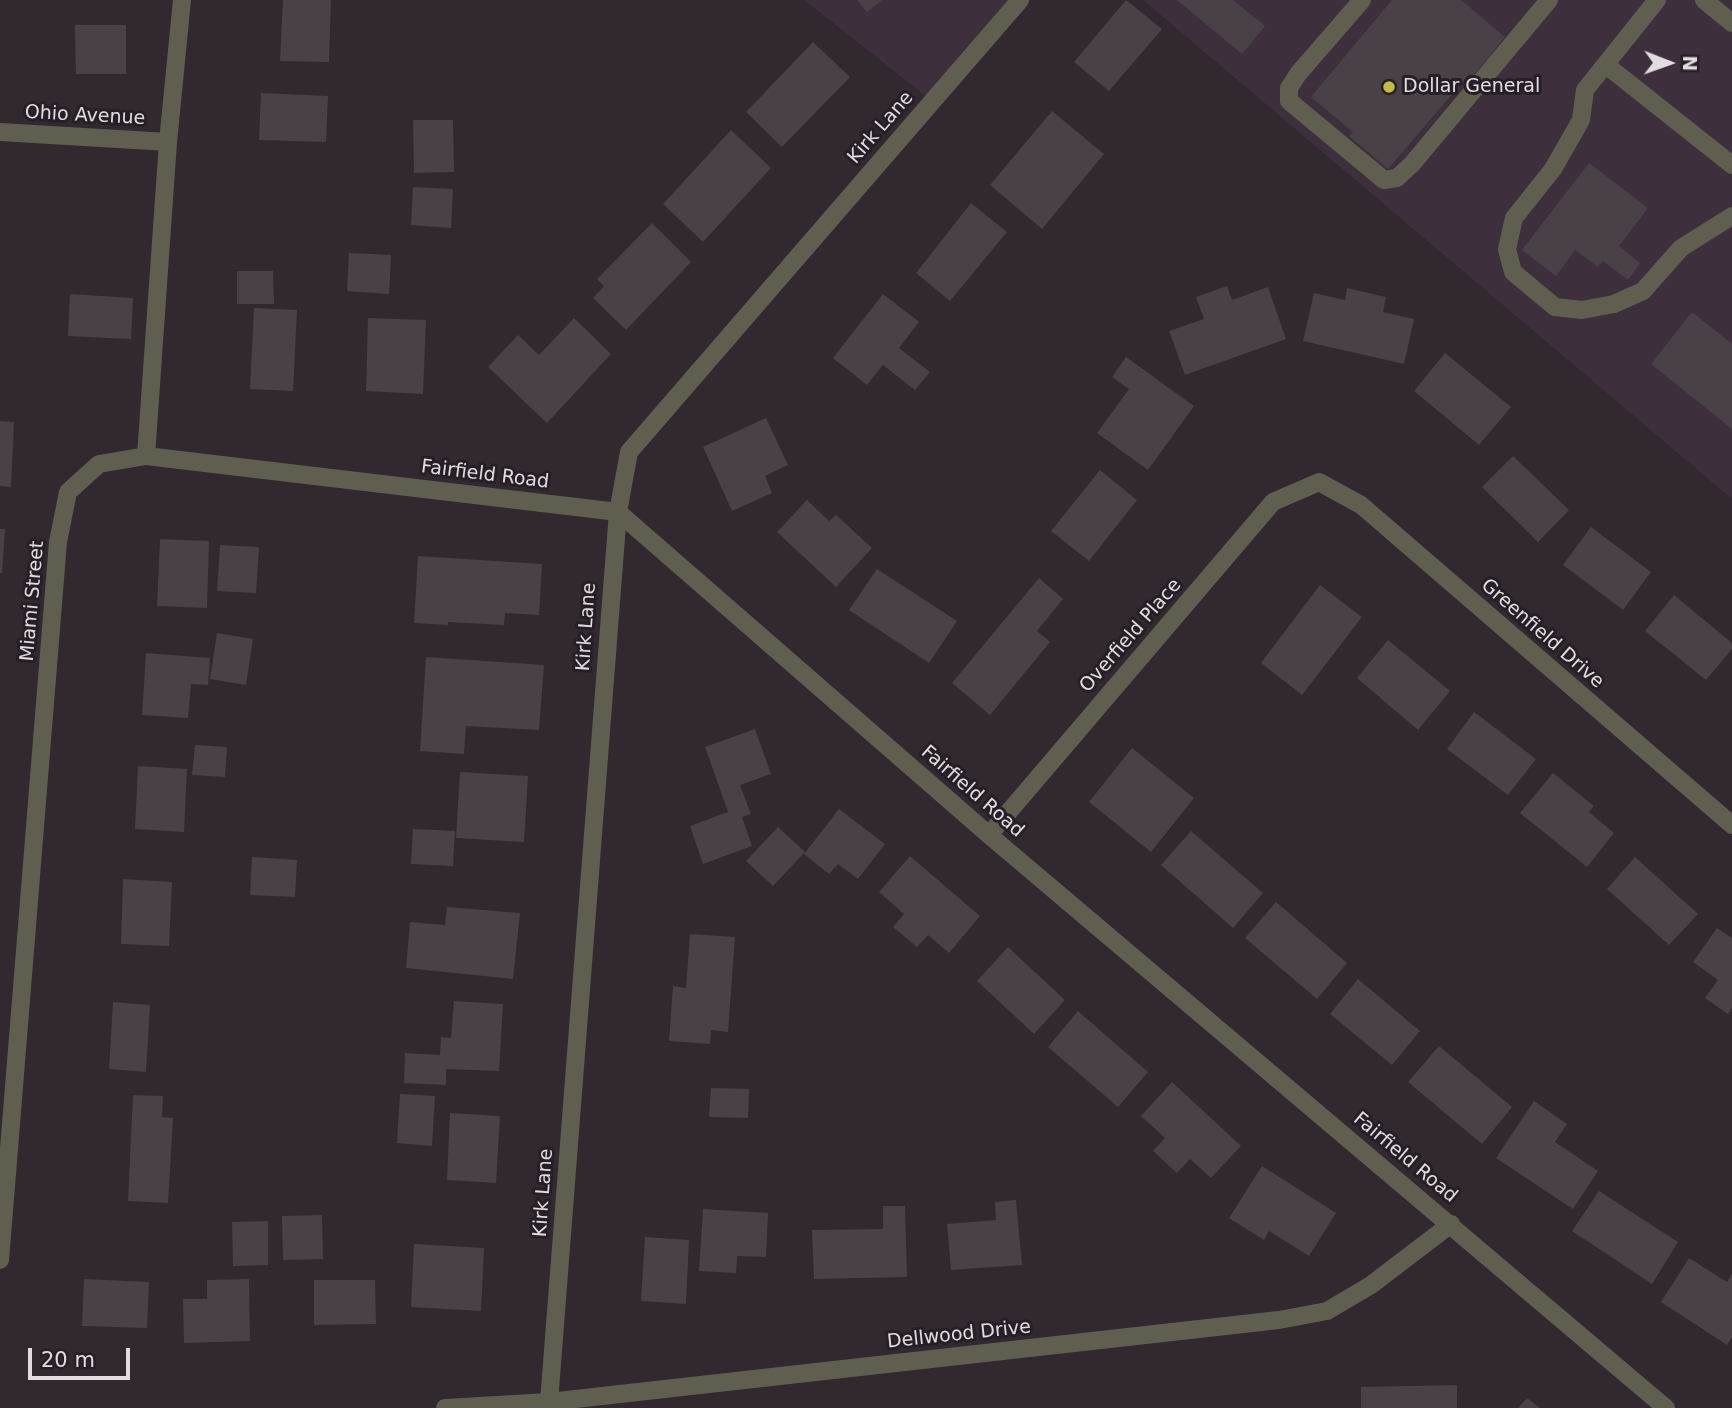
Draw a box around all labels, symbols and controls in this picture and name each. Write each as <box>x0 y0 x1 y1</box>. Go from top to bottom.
north arrow <box>1634 28 1704 98</box>
text: N <box>1679 55 1701 72</box>
place label: Dollar General <box>1403 76 1540 98</box>
marker: Dollar General <box>1381 79 1397 95</box>
street label: Kirk Lane <box>843 87 919 169</box>
street label: Ohio Avenue <box>24 101 146 131</box>
street label: Fairfield Road <box>420 456 550 494</box>
street label: Miami Street <box>16 540 50 662</box>
street label: Overfield Place <box>1075 574 1187 698</box>
street label: Greenfield Drive <box>1476 574 1608 694</box>
street label: Kirk Lane <box>573 582 601 672</box>
street label: Fairfield Road <box>916 741 1028 843</box>
street label: Fairfield Road <box>1348 1108 1462 1208</box>
street label: Kirk Lane <box>530 1148 558 1238</box>
street label: Dellwood Drive <box>886 1316 1032 1354</box>
scale bar <box>32 1334 133 1378</box>
text: 20 m <box>41 1348 95 1372</box>

